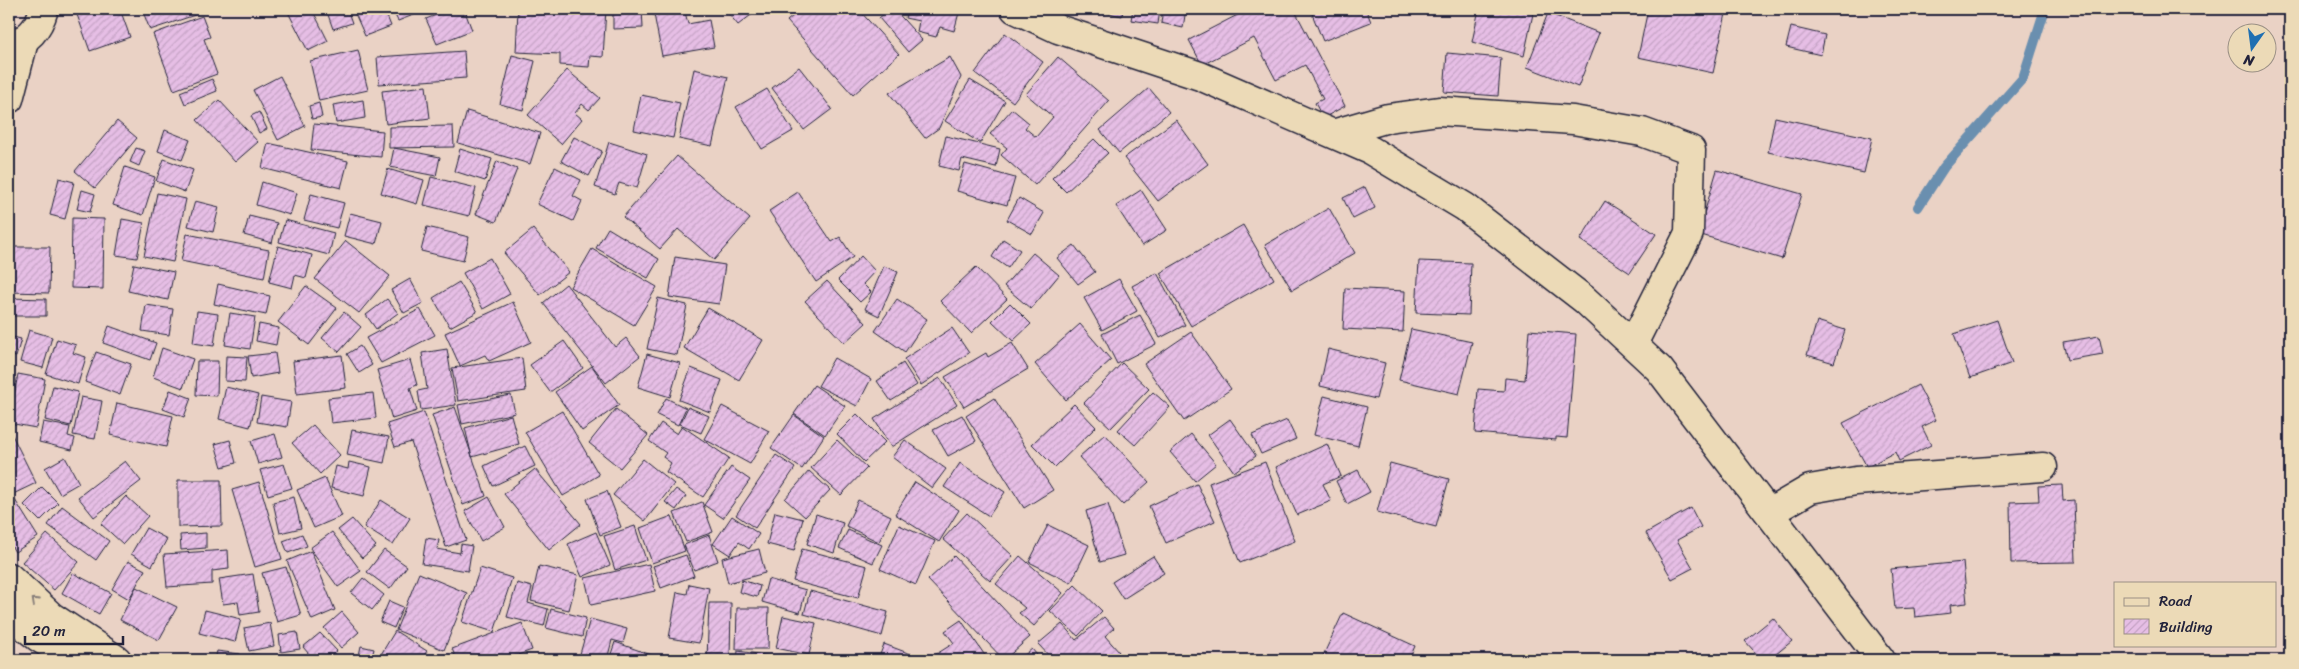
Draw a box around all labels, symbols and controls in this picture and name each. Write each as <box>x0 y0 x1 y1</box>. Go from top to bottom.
north arrow <box>2226 22 2276 72</box>
text: N <box>2241 47 2258 74</box>
legend <box>2114 582 2276 646</box>
text: Road <box>2159 588 2192 614</box>
one-way arrow <box>32 598 41 607</box>
scale bar <box>25 614 122 646</box>
text: Building <box>2159 614 2213 640</box>
text: 20 m <box>32 618 66 644</box>

